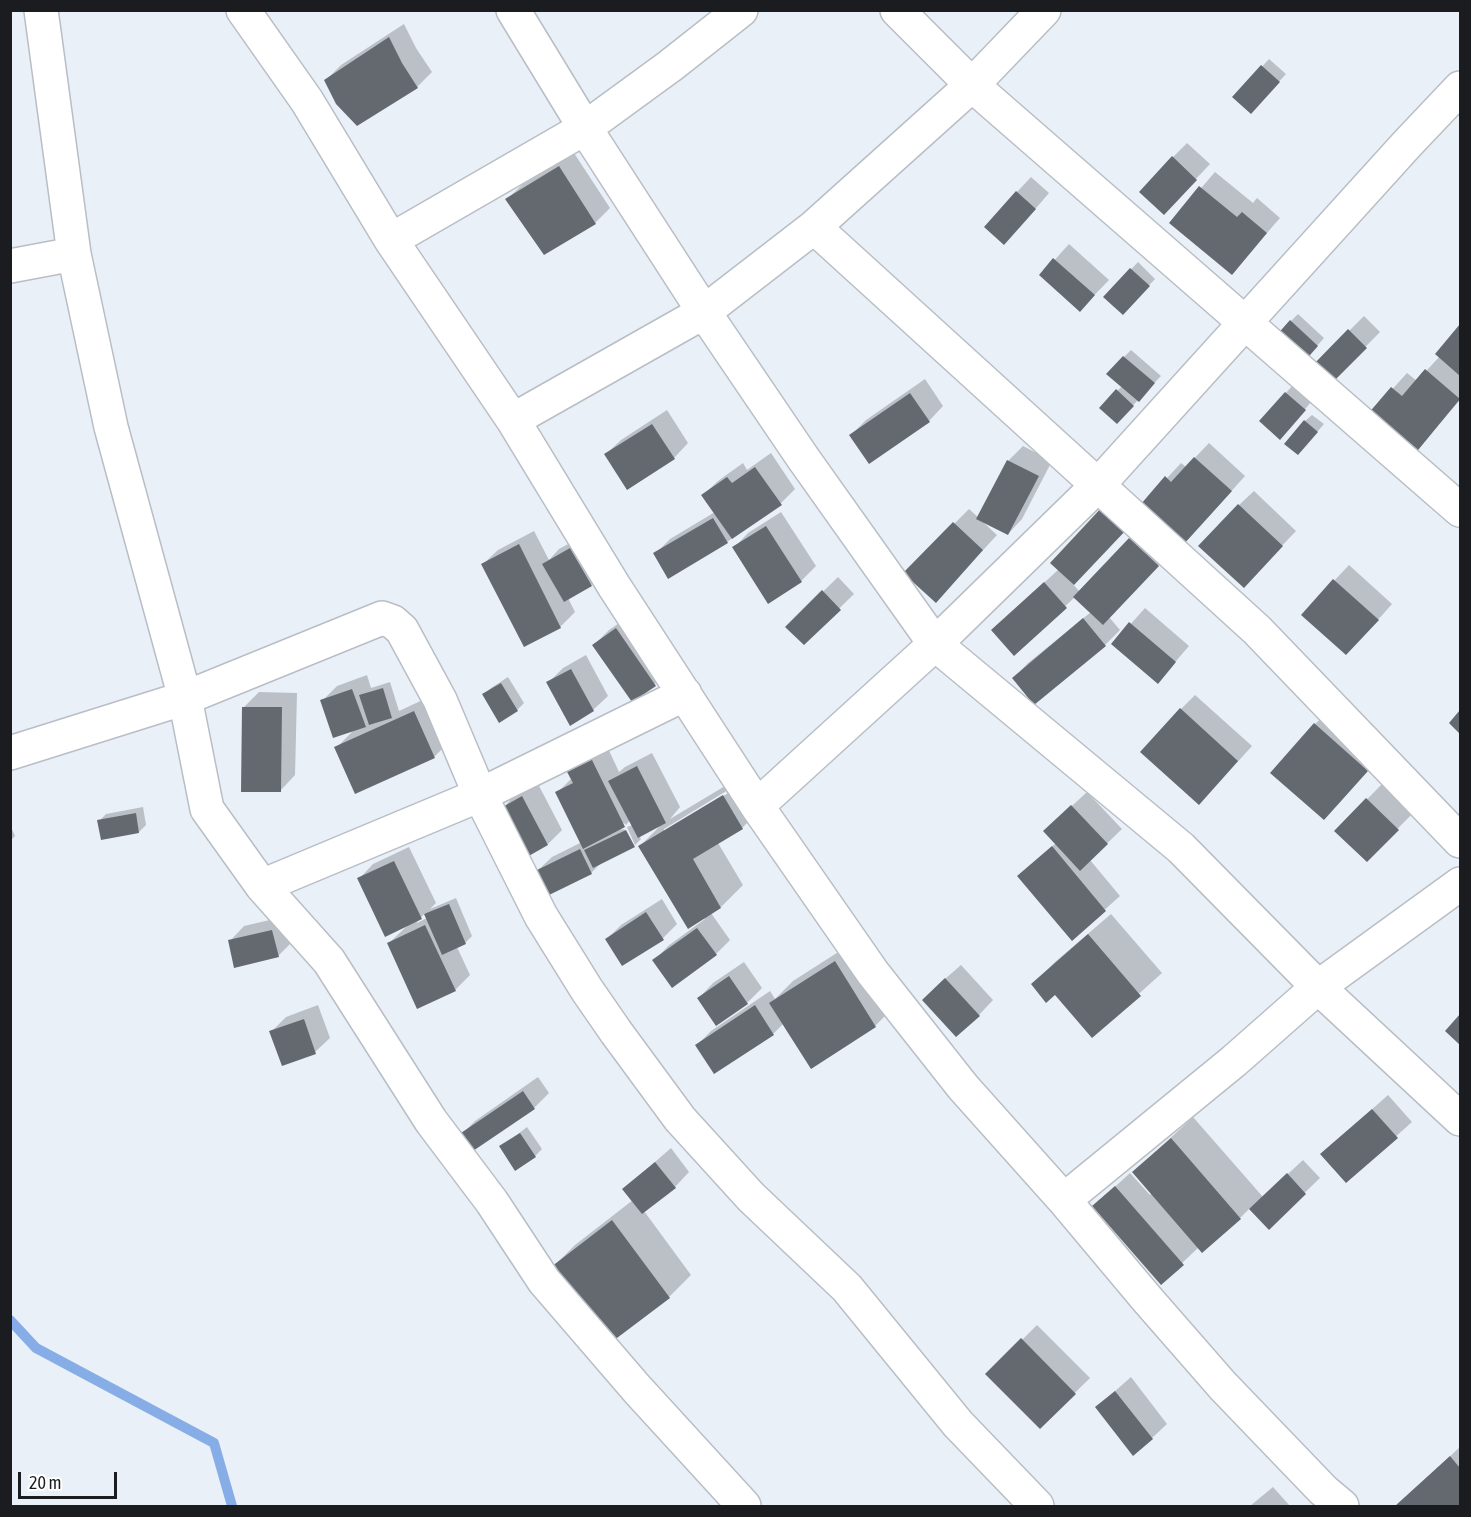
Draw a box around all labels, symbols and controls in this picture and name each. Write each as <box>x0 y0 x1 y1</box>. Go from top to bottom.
scale bar <box>21 1460 120 1498</box>
text: 20 m <box>29 1472 61 1493</box>

